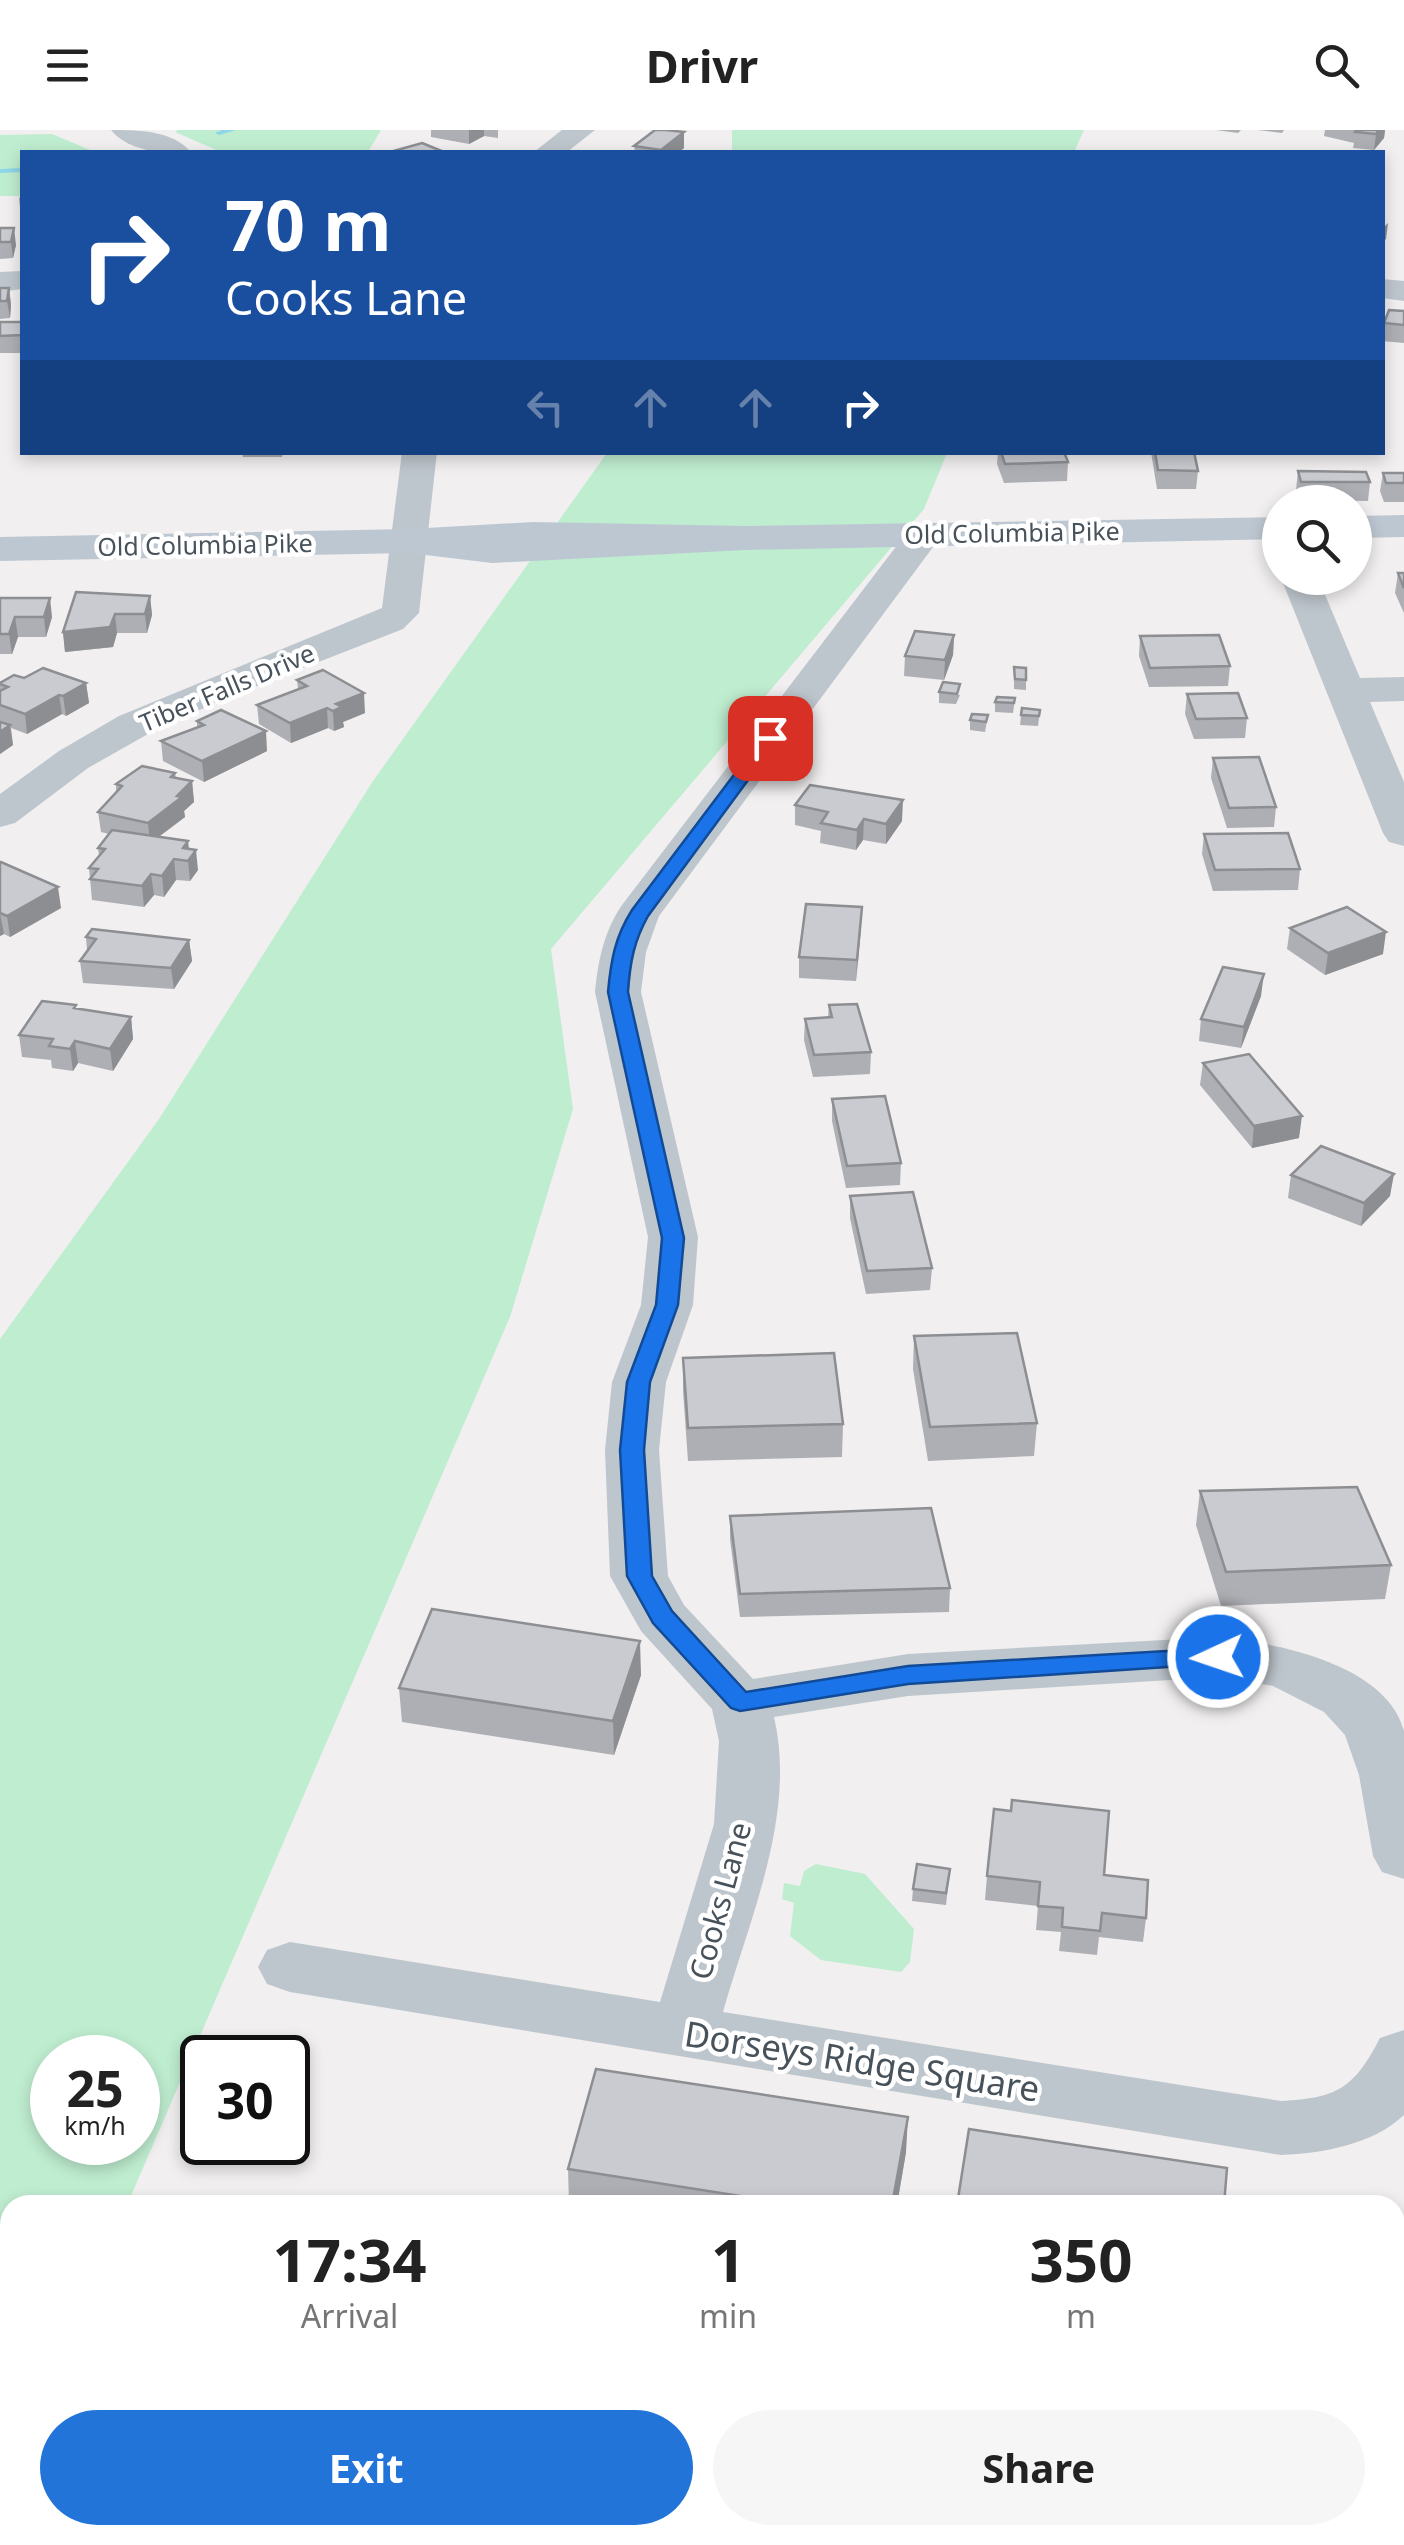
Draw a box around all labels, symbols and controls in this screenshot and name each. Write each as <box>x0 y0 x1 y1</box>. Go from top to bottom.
text: Drivr <box>646 35 758 96</box>
icon: menu <box>40 38 95 93</box>
icon: search <box>1309 38 1364 93</box>
text: 70 m <box>225 176 392 272</box>
icon: right <box>60 190 190 320</box>
text: Cooks Lane <box>225 267 467 328</box>
icon: left <box>518 380 573 435</box>
icon: ahead <box>623 380 678 435</box>
icon: ahead <box>728 380 783 435</box>
icon: right <box>833 380 888 435</box>
map controls <box>1262 485 1372 595</box>
button: search <box>1262 485 1372 595</box>
street label: Old Columbia Pike <box>904 513 1120 551</box>
street label: Old Columbia Pike <box>97 525 313 563</box>
street label: Tiber Falls Drive <box>134 635 319 739</box>
pin <box>728 696 813 781</box>
icon: arrive <box>743 711 798 766</box>
position arrow <box>1166 1605 1270 1709</box>
street label: Cooks Lane <box>679 1817 760 1984</box>
street label: Dorseys Ridge Square <box>681 2009 1043 2112</box>
speed limit sign: 30 <box>180 2035 310 2165</box>
text: 25 <box>66 2054 124 2122</box>
text: km/h <box>64 2108 126 2142</box>
text: 17:34 <box>272 2218 427 2300</box>
text: 1 <box>711 2218 745 2300</box>
text: 350 <box>1030 2218 1133 2300</box>
text: Arrival <box>301 2294 398 2337</box>
text: min <box>699 2294 757 2337</box>
text: m <box>1066 2294 1096 2337</box>
button: Exit <box>40 2410 693 2525</box>
button: Share <box>713 2410 1365 2525</box>

